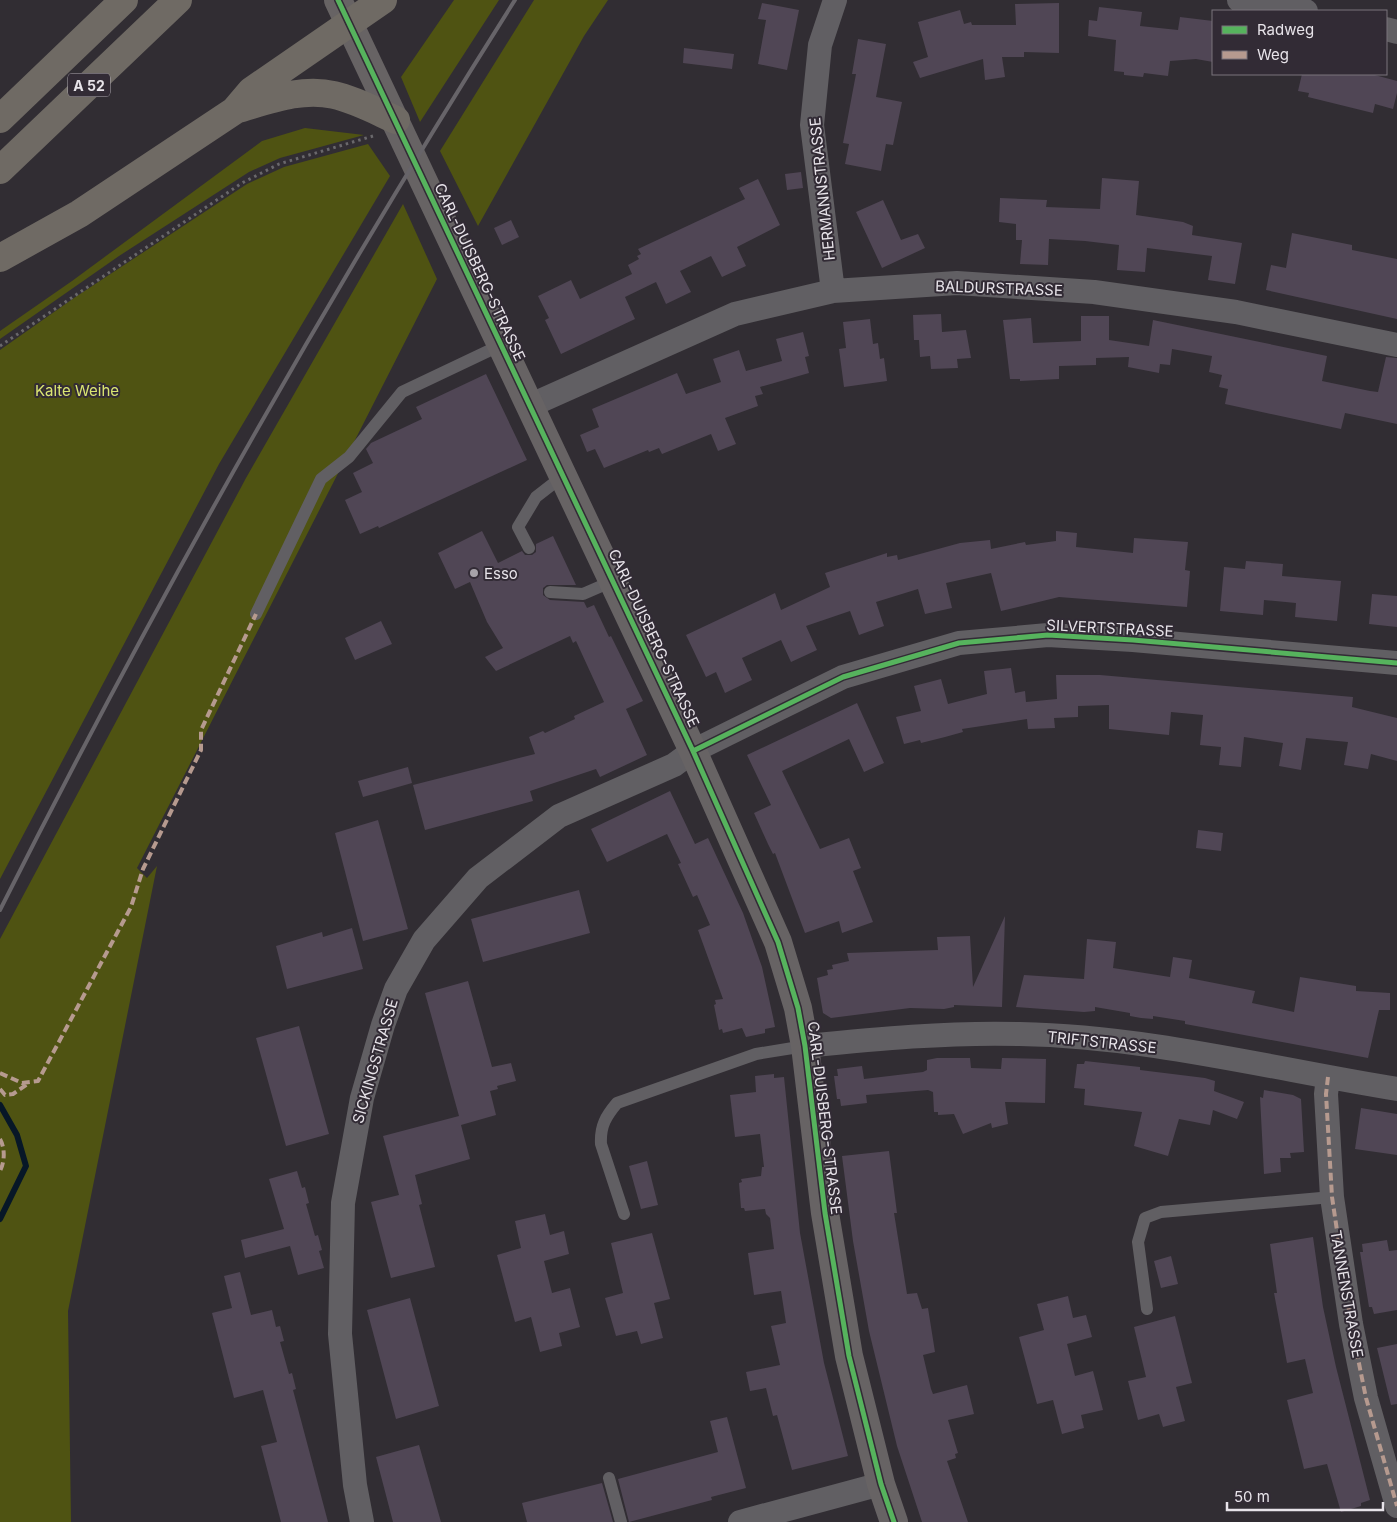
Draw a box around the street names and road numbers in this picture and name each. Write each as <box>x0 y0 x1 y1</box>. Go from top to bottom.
road number: A 52 <box>68 74 110 96</box>
street label: HERMANNSTRASSE <box>805 116 839 262</box>
street label: CARL-DUISBERG-STRASSE <box>430 180 530 364</box>
street label: BALDURSTRASSE <box>935 276 1063 300</box>
street label: CARL-DUISBERG-STRASSE <box>604 546 704 730</box>
street label: SILVERTSTRASSE <box>1046 615 1174 641</box>
street label: SICKINGSTRASSE <box>348 996 402 1126</box>
street label: CARL-DUISBERG-STRASSE <box>804 1020 846 1216</box>
street label: TRIFTSTRASSE <box>1047 1027 1157 1057</box>
street label: TANNENSTRASSE <box>1326 1229 1368 1359</box>

